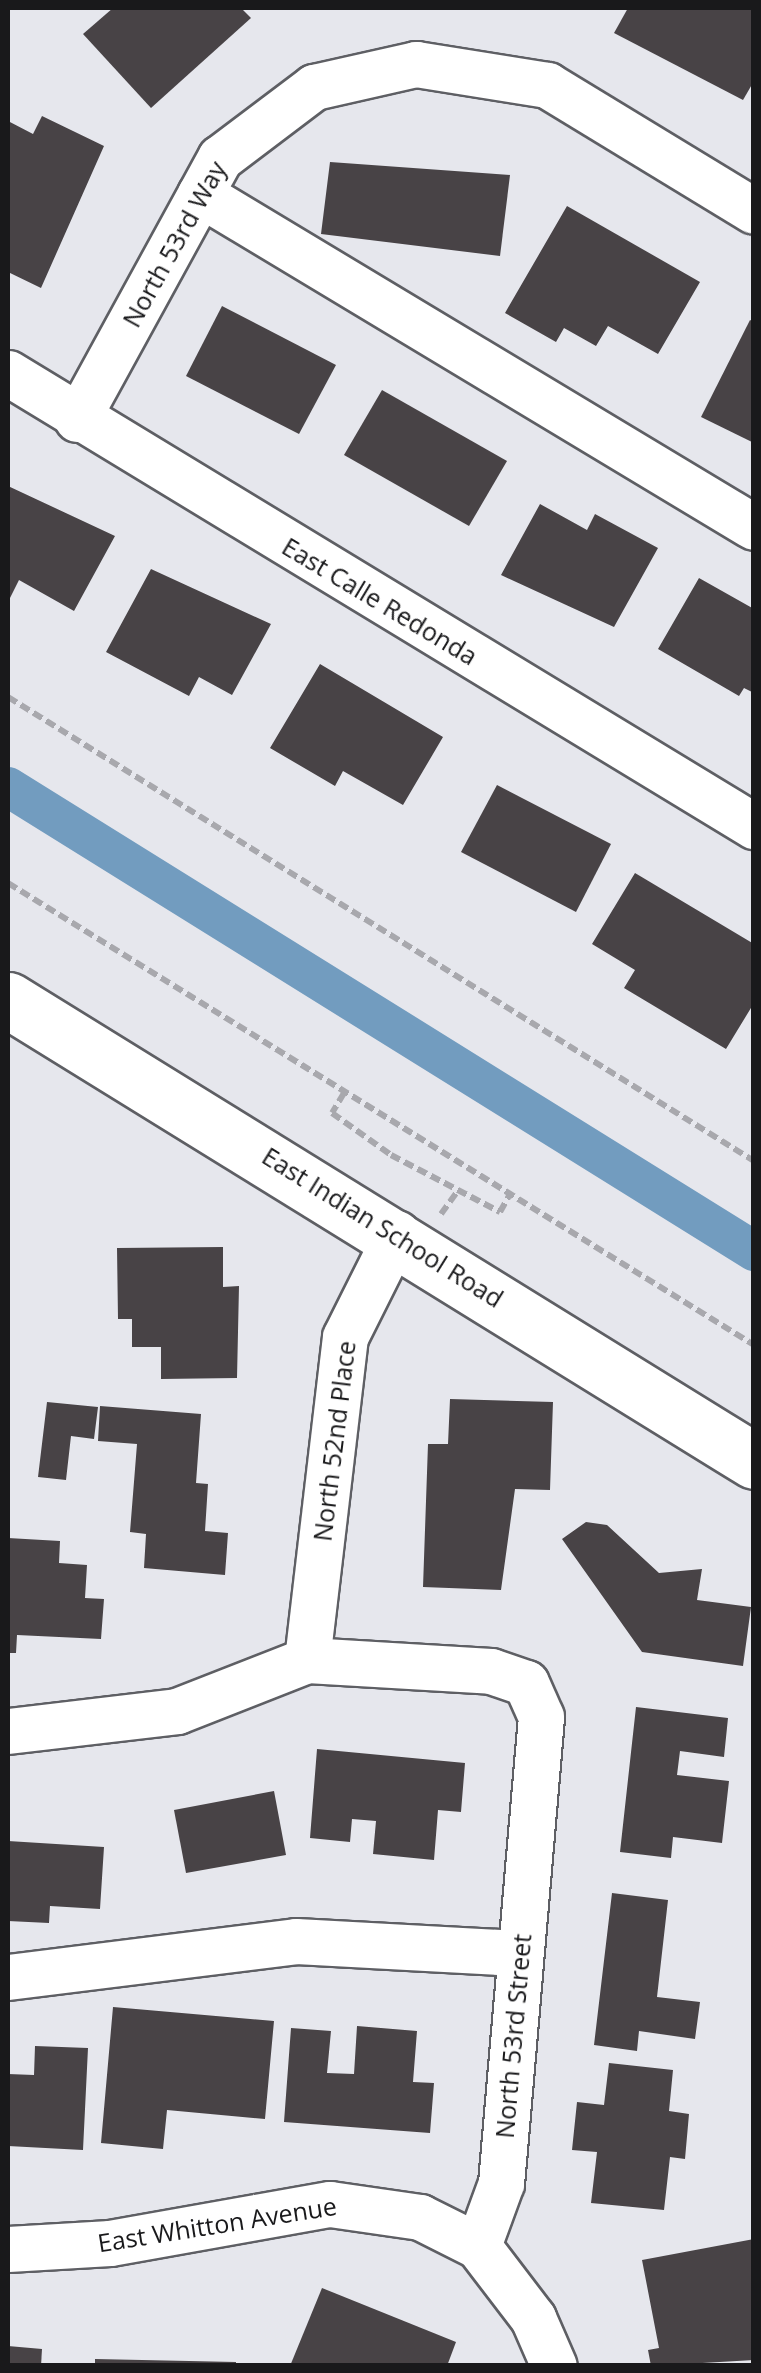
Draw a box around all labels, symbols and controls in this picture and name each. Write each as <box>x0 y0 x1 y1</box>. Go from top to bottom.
street label: North 53rd Way <box>116 156 232 332</box>
street label: East Calle Redonda <box>277 531 483 671</box>
street label: East Indian School Road <box>257 1141 509 1313</box>
street label: North 52nd Place <box>307 1339 361 1543</box>
street label: North 53rd Street <box>489 1932 537 2140</box>
street label: East Whitton Avenue <box>95 2190 339 2258</box>

